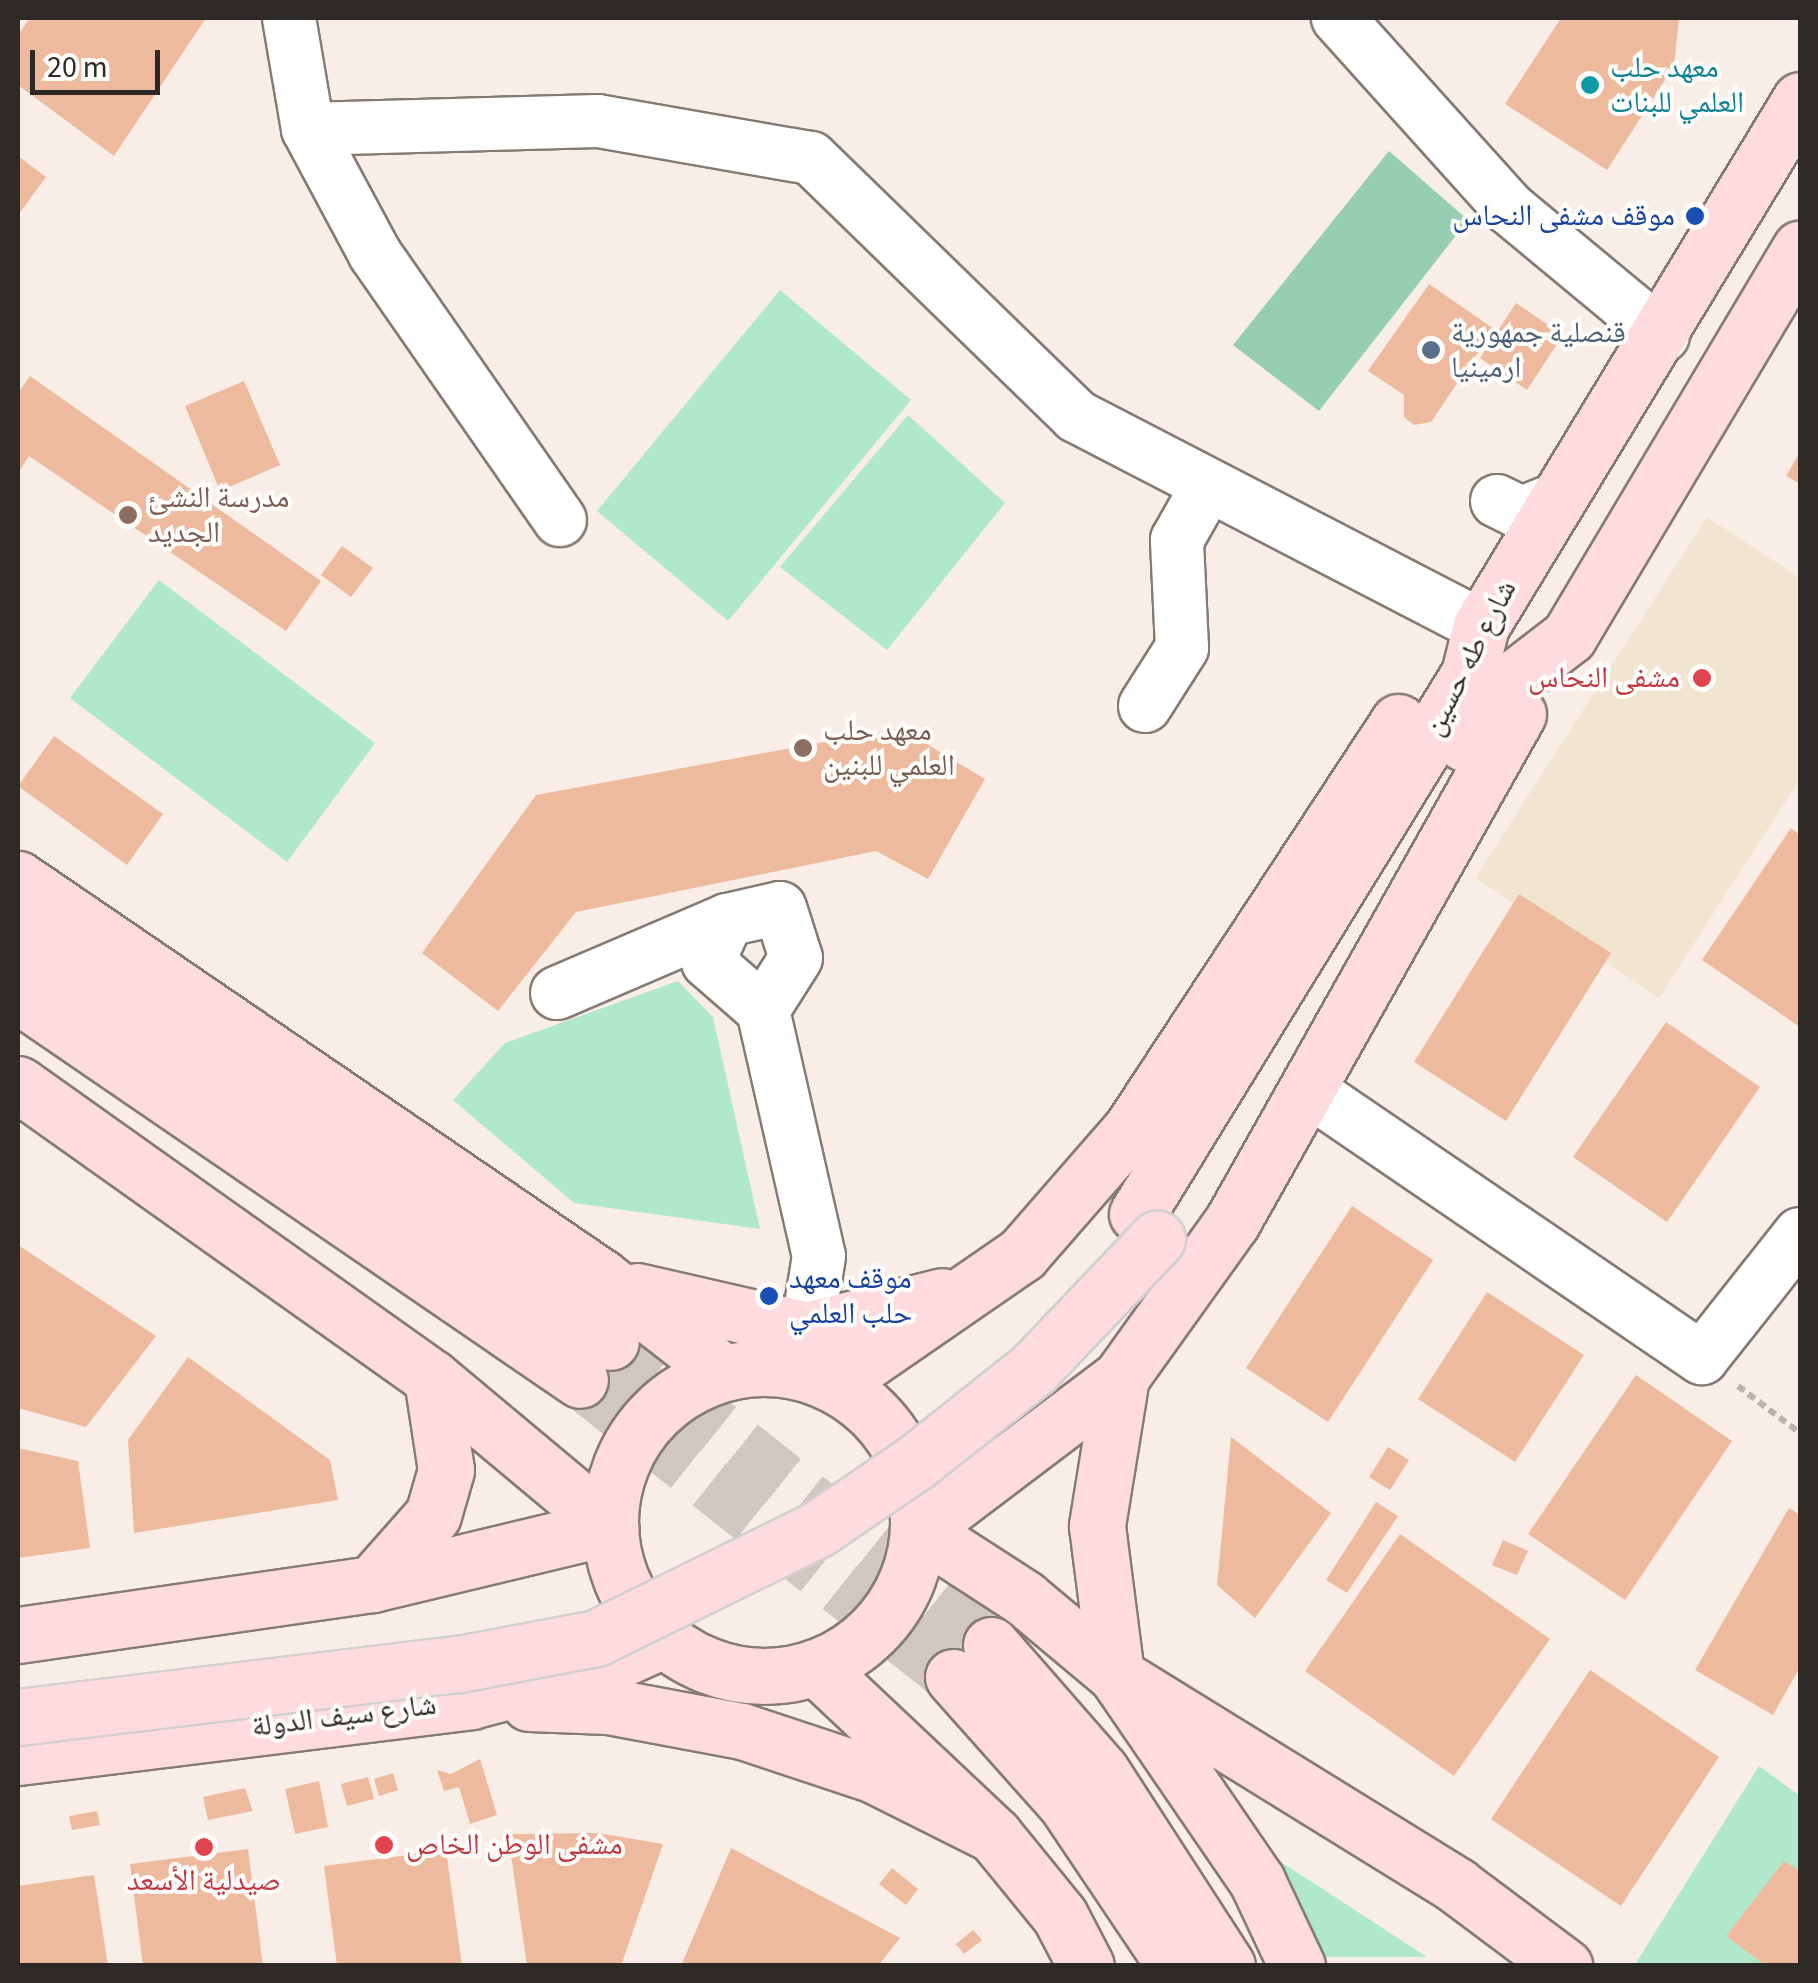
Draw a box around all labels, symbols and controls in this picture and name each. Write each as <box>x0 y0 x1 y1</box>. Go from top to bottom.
scale bar <box>35 30 165 92</box>
text: 20 m <box>47 46 108 89</box>
place label: معهد حلب العلمي للبنات <box>1610 50 1744 120</box>
marker: معهد حلب العلمي للبنات <box>1579 74 1601 96</box>
place label: موقف مشفى النحاس <box>1452 198 1675 234</box>
marker: موقف مشفى النحاس <box>1684 205 1706 227</box>
place label: قنصلية جمهورية ارمينيا <box>1451 315 1626 386</box>
marker: قنصلية جمهورية ارمينيا <box>1420 339 1442 361</box>
place label: مدرسة النشئ الجديد <box>148 480 290 550</box>
marker: مدرسة النشئ الجديد <box>117 504 139 526</box>
street label: شارع طه حسين <box>1415 574 1525 742</box>
place label: مشفى النحاس <box>1528 660 1680 696</box>
marker: مشفى النحاس <box>1689 665 1715 691</box>
place label: معهد حلب العلمي للبنين <box>823 713 955 784</box>
marker: معهد حلب العلمي للبنين <box>792 737 814 759</box>
place label: موقف معهد حلب العلمي <box>789 1261 912 1332</box>
marker: موقف معهد حلب العلمي <box>758 1285 780 1307</box>
street label: شارع سيف الدولة <box>250 1687 438 1745</box>
place label: مشفى الوطن الخاص <box>406 1827 623 1863</box>
marker: مشفى الوطن الخاص <box>371 1832 397 1858</box>
marker: صيدلية الأسعد <box>193 1836 215 1858</box>
place label: صيدلية الأسعد <box>127 1863 281 1899</box>

